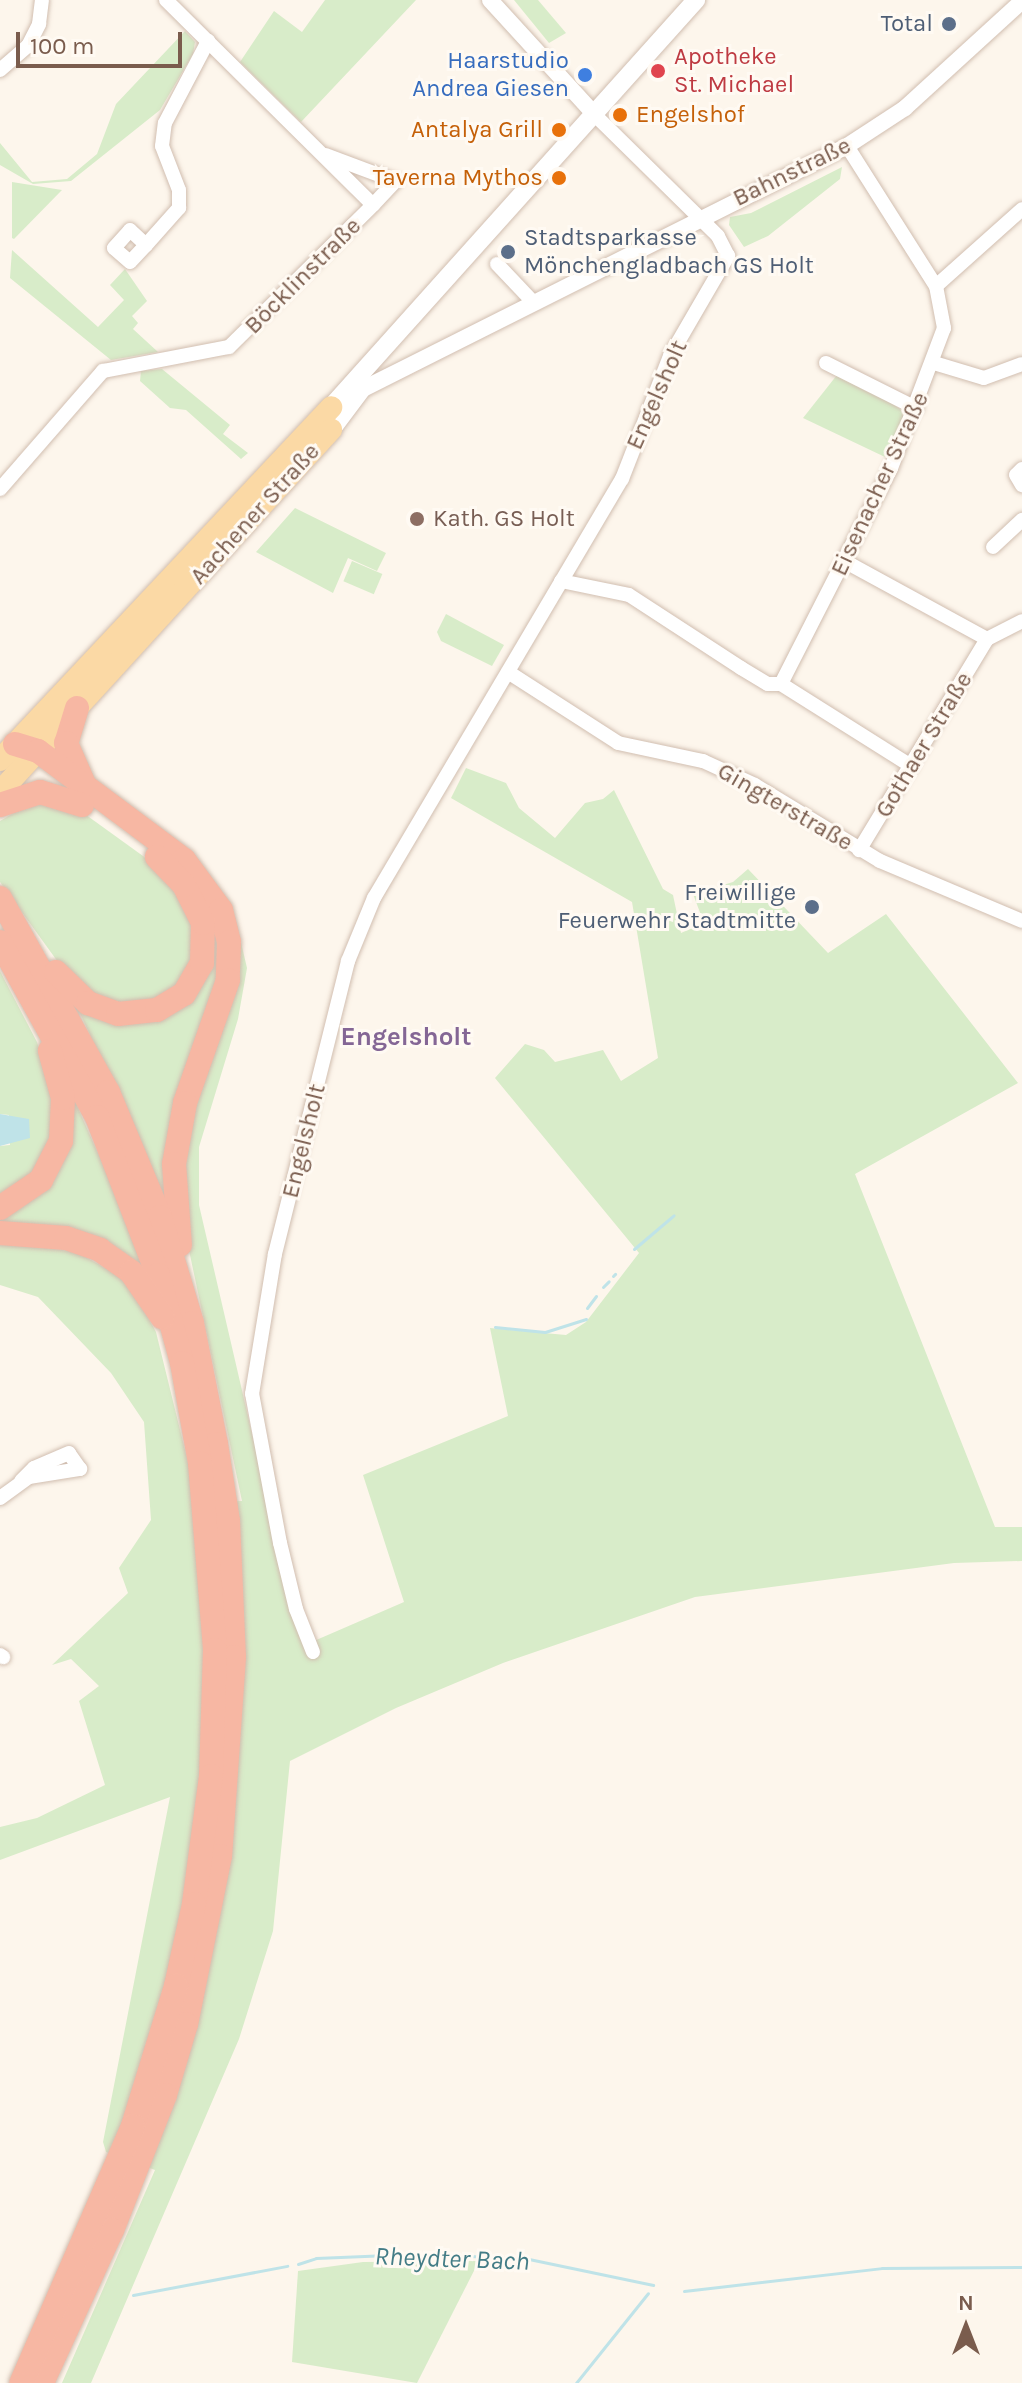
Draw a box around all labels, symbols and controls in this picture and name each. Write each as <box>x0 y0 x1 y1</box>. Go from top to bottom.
place label: Total <box>881 10 933 38</box>
marker: Total <box>940 15 958 33</box>
scale bar <box>20 16 186 66</box>
text: 100 m <box>30 32 95 60</box>
place label: Apotheke St. Michael <box>674 43 794 99</box>
place label: Haarstudio Andrea Giesen <box>412 47 569 103</box>
marker: Apotheke St. Michael <box>649 62 667 80</box>
marker: Haarstudio Andrea Giesen <box>576 66 594 84</box>
place label: Engelshof <box>636 101 745 129</box>
marker: Engelshof <box>611 106 629 124</box>
place label: Antalya Grill <box>411 116 543 144</box>
marker: Antalya Grill <box>550 121 568 139</box>
street label: Bahnstraße <box>728 131 856 213</box>
place label: Taverna Mythos <box>373 164 543 192</box>
marker: Taverna Mythos <box>550 169 568 187</box>
street label: Böcklinstraße <box>239 212 367 340</box>
place label: Stadtsparkasse Mönchengladbach GS Holt <box>524 224 814 280</box>
marker: Stadtsparkasse Mönchengladbach GS Holt <box>499 243 517 261</box>
street label: Engelsholt <box>620 336 694 454</box>
street label: Eisenacher Straße <box>825 388 935 580</box>
street label: Aachener Straße <box>184 438 326 590</box>
place label: Kath. GS Holt <box>433 505 575 533</box>
marker: Kath. GS Holt <box>408 510 426 528</box>
street label: Gothaer Straße <box>869 667 979 823</box>
street label: Gingterstraße <box>712 757 858 857</box>
place label: Freiwillige Feuerwehr Stadtmitte <box>558 879 796 935</box>
marker: Freiwillige Feuerwehr Stadtmitte <box>803 898 821 916</box>
district label: Engelsholt <box>340 1021 472 1053</box>
street label: Engelsholt <box>276 1081 332 1201</box>
water label: Rheydter Bach <box>374 2241 530 2277</box>
north arrow <box>926 2287 1006 2367</box>
text: N <box>958 2290 974 2316</box>

